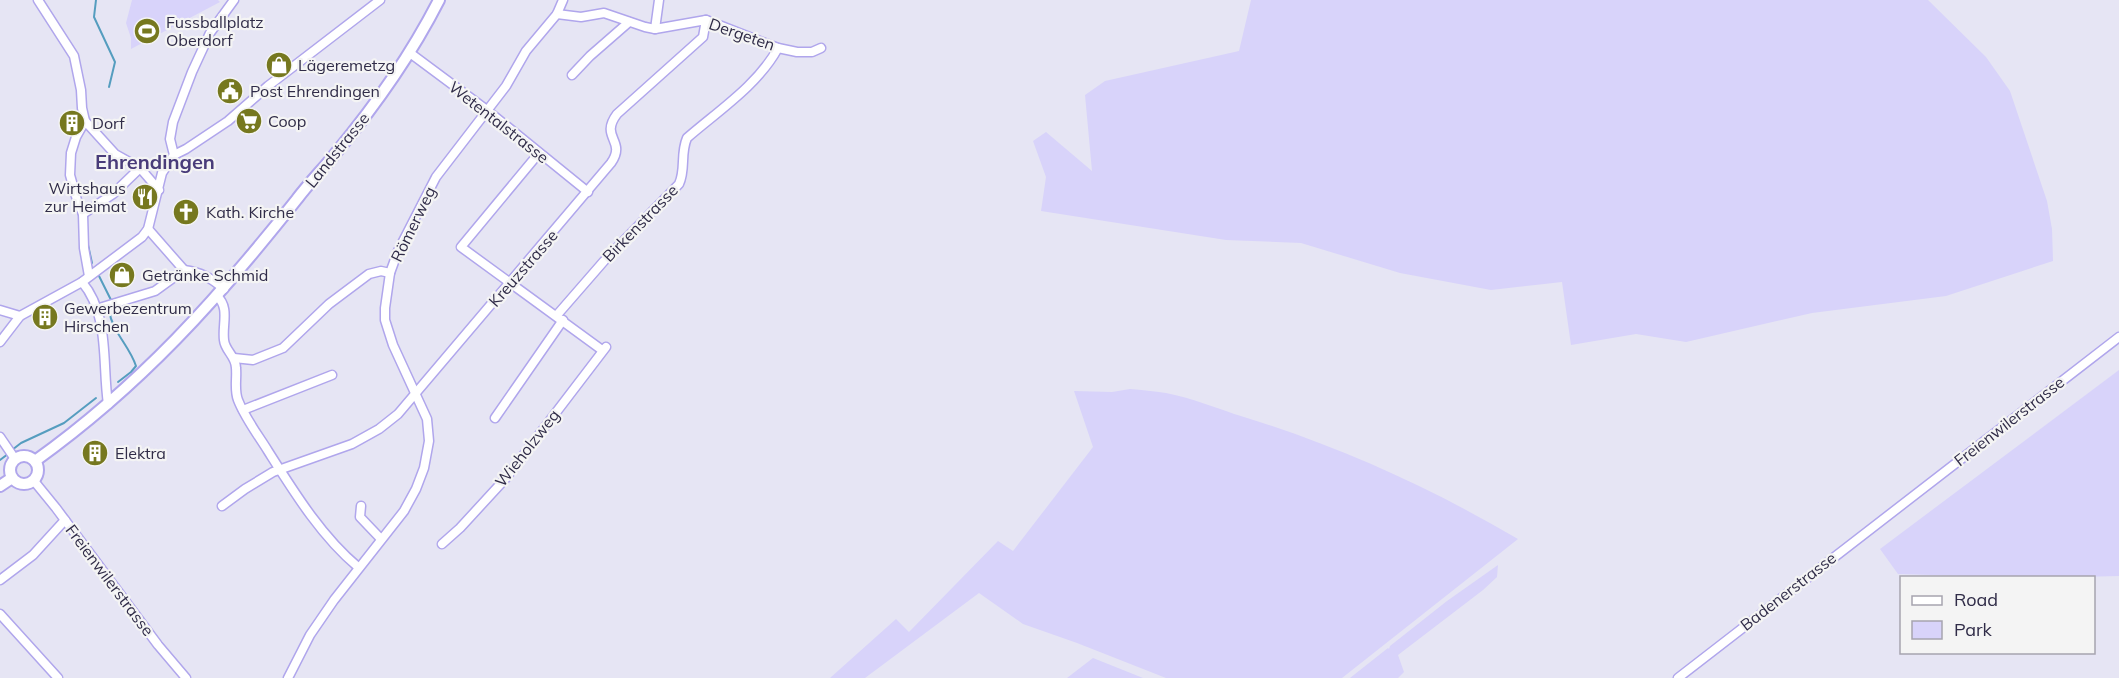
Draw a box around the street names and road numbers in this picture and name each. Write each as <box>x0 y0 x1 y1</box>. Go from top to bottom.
street label: Dergeten <box>706 13 778 55</box>
street label: Wetentalstrasse <box>445 77 553 167</box>
street label: Landstrasse <box>301 108 373 192</box>
street label: Birkenstrasse <box>598 180 682 266</box>
street label: Römerweg <box>386 183 440 265</box>
street label: Kreuzstrasse <box>484 225 562 311</box>
street label: Freienwilerstrasse <box>1950 372 2068 470</box>
street label: Wieholzweg <box>491 405 563 491</box>
street label: Freienwilerstrasse <box>62 520 158 640</box>
street label: Badenerstrasse <box>1736 547 1840 635</box>

